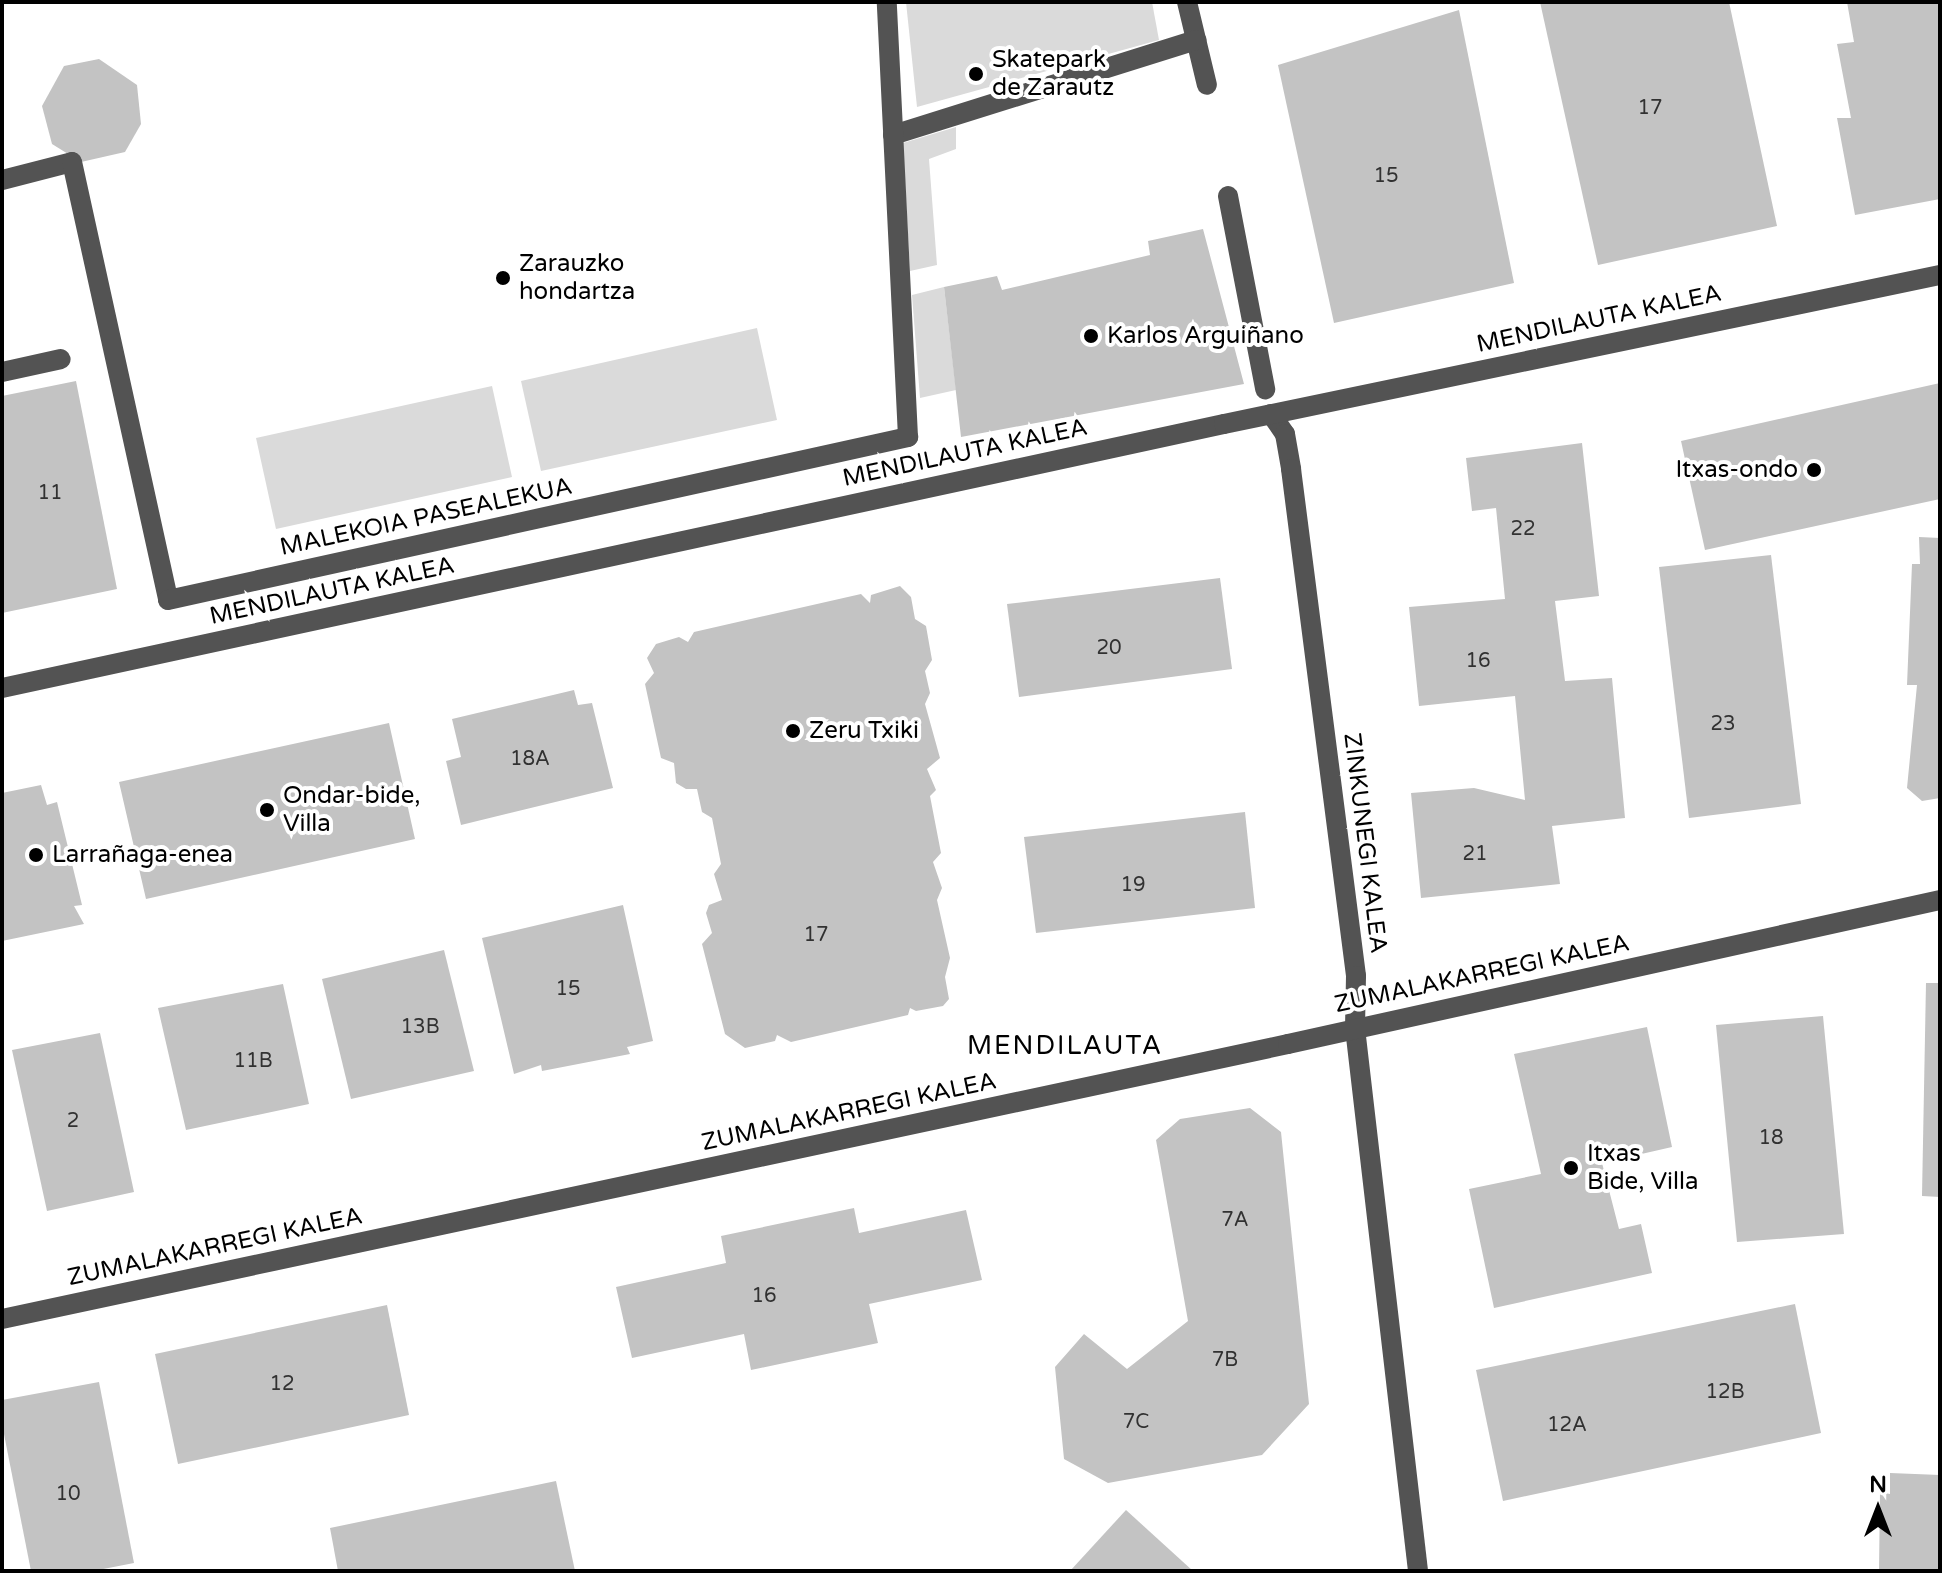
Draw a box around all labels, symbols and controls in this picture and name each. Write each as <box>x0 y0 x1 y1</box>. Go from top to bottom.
place label: Skatepark de Zarautz <box>992 46 1114 102</box>
marker: Skatepark de Zarautz <box>967 65 985 83</box>
house number: 17 <box>1637 96 1663 120</box>
house number: 15 <box>1373 164 1399 188</box>
place label: Zarauzko hondartza <box>519 250 635 306</box>
marker: Zarauzko hondartza <box>494 269 512 287</box>
street label: MENDILAUTA KALEA <box>1474 279 1724 359</box>
place label: Karlos Arguiñano <box>1107 322 1304 350</box>
marker: Karlos Arguiñano <box>1082 327 1100 345</box>
street label: MENDILAUTA KALEA <box>840 413 1090 493</box>
place label: Itxas-ondo <box>1676 456 1798 484</box>
marker: Itxas-ondo <box>1805 461 1823 479</box>
street label: MALEKOIA PASEALEKUA <box>277 472 575 562</box>
house number: 11 <box>37 481 63 505</box>
house number: 22 <box>1510 517 1536 541</box>
street label: MENDILAUTA KALEA <box>207 551 457 631</box>
house number: 20 <box>1096 636 1122 660</box>
house number: 16 <box>1465 649 1491 673</box>
house number: 23 <box>1710 712 1736 736</box>
place label: Zeru Txiki <box>809 717 919 745</box>
marker: Zeru Txiki <box>784 722 802 740</box>
street label: ZINKUNEGI KALEA <box>1337 731 1393 955</box>
house number: 18A <box>510 747 550 771</box>
place label: Ondar-bide, Villa <box>283 782 421 838</box>
marker: Ondar-bide, Villa <box>258 801 276 819</box>
place label: Larrañaga-enea <box>52 841 233 869</box>
house number: 21 <box>1462 842 1488 866</box>
marker: Larrañaga-enea <box>27 846 45 864</box>
house number: 19 <box>1120 873 1146 897</box>
house number: 17 <box>803 923 829 947</box>
street label: ZUMALAKARREGI KALEA <box>1332 929 1632 1019</box>
house number: 15 <box>555 977 581 1001</box>
house number: 13B <box>401 1015 439 1039</box>
district label: MENDILAUTA <box>967 1030 1163 1062</box>
house number: 11B <box>234 1049 272 1073</box>
street label: ZUMALAKARREGI KALEA <box>699 1067 999 1157</box>
house number: 2 <box>67 1109 79 1133</box>
house number: 18 <box>1758 1126 1784 1150</box>
place label: Itxas Bide, Villa <box>1587 1140 1698 1196</box>
marker: Itxas Bide, Villa <box>1562 1159 1580 1177</box>
street label: ZUMALAKARREGI KALEA <box>65 1202 365 1292</box>
house number: 7A <box>1221 1208 1249 1232</box>
house number: 16 <box>751 1284 777 1308</box>
house number: 7B <box>1212 1348 1238 1372</box>
house number: 12 <box>269 1372 295 1396</box>
house number: 12B <box>1706 1380 1744 1404</box>
house number: 7C <box>1123 1410 1149 1434</box>
house number: 12A <box>1547 1413 1587 1437</box>
north arrow <box>1838 1469 1918 1549</box>
text: N <box>1869 1472 1887 1498</box>
house number: 10 <box>55 1482 81 1506</box>

